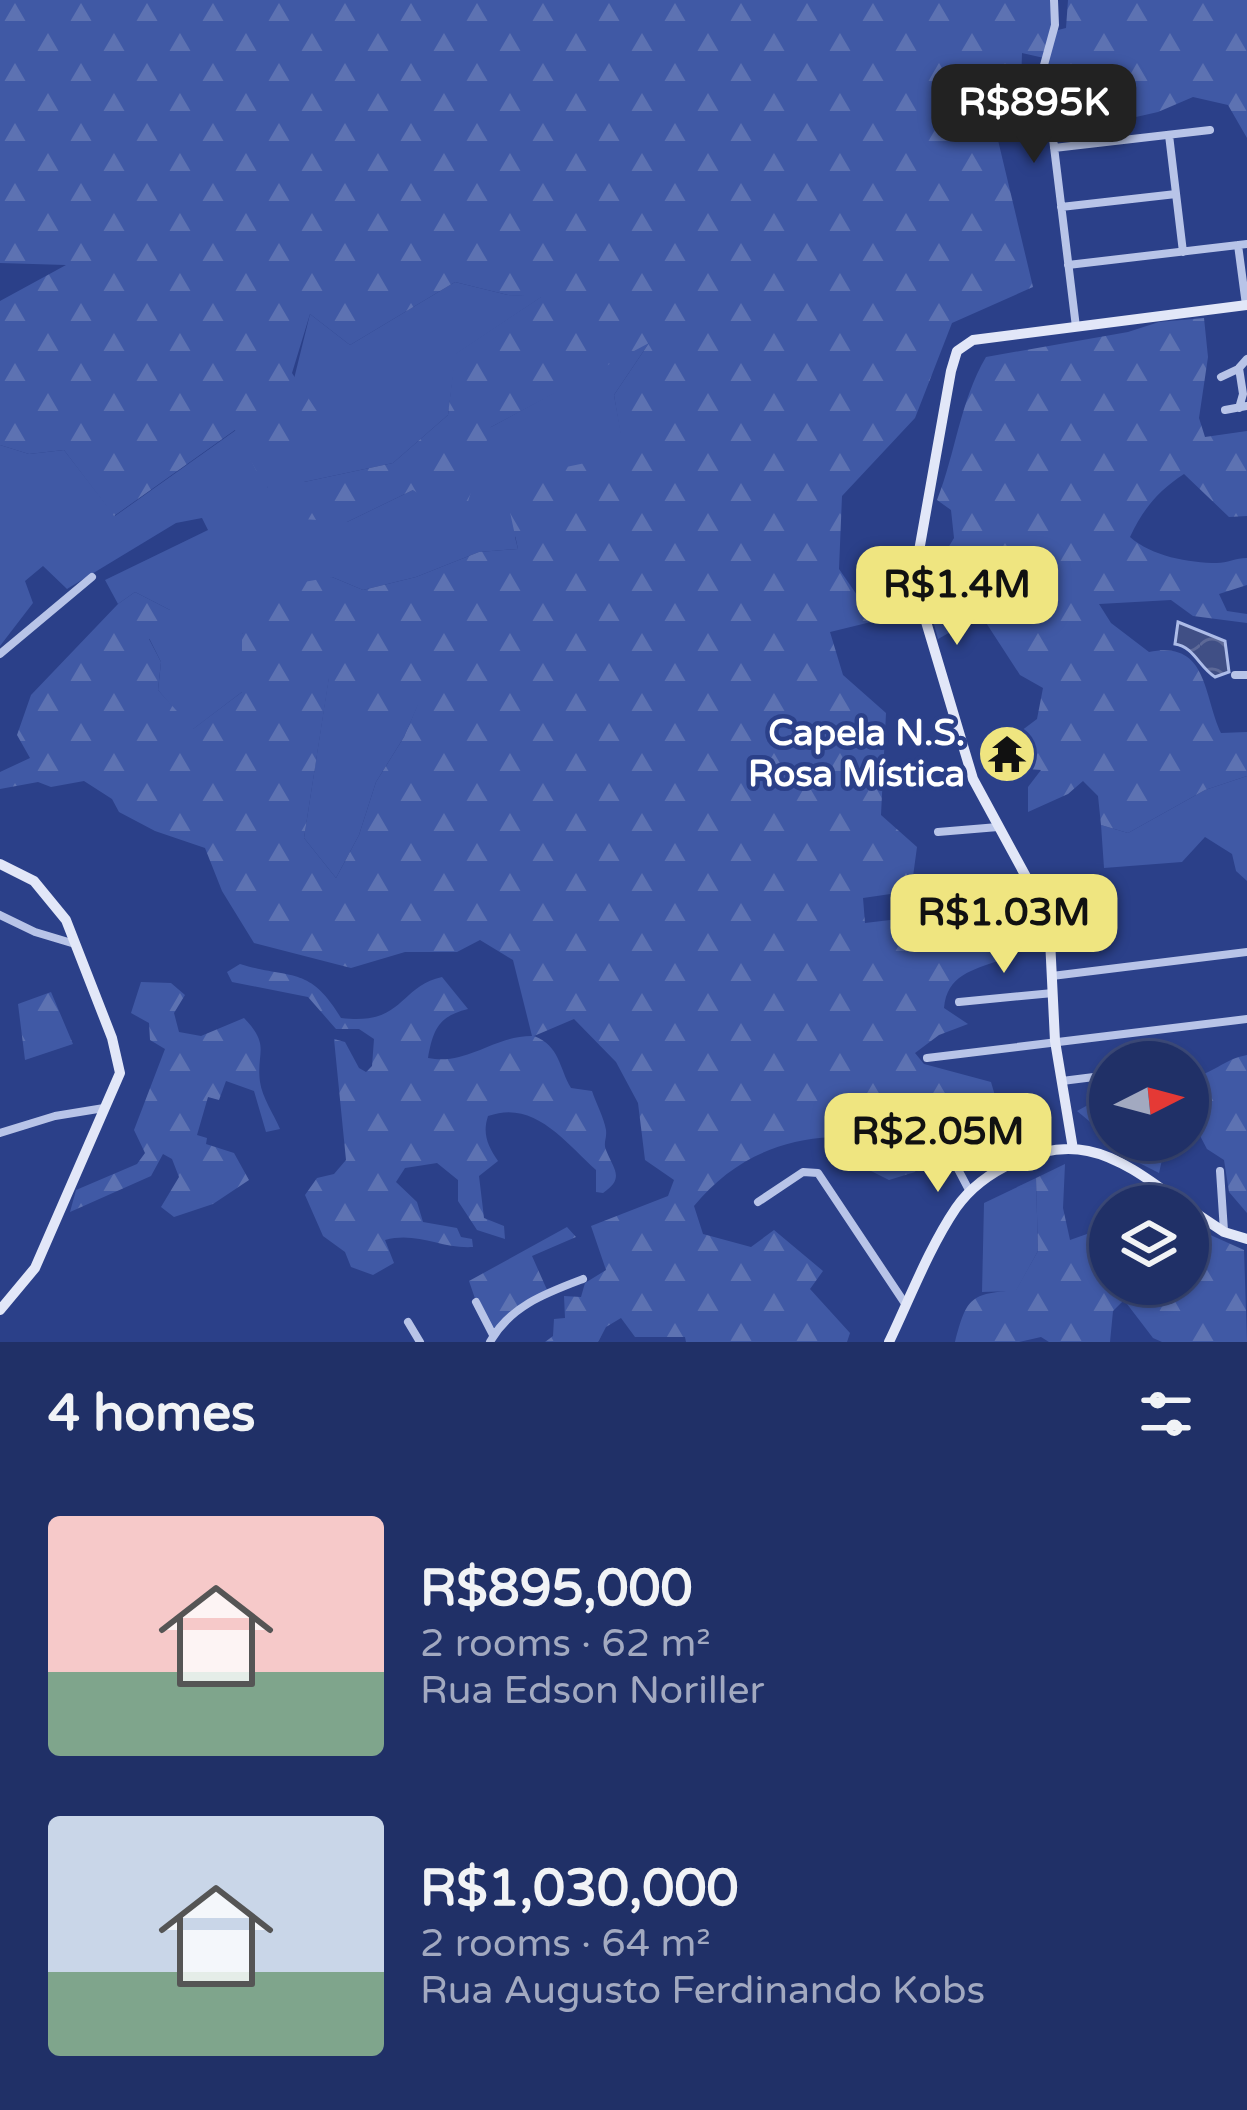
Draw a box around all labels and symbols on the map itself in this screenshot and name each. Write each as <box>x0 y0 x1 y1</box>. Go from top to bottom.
pin: R$895K <box>936 64 1132 166</box>
pin: R$1.4M <box>859 546 1055 648</box>
place label: Capela N.S. Rosa Mística <box>748 712 965 796</box>
temple icon: Capela N.S. Rosa Mística <box>976 723 1038 785</box>
pin: R$1.03M <box>893 874 1115 976</box>
north arrow <box>1089 1041 1209 1161</box>
pin: R$2.05M <box>827 1093 1049 1195</box>

